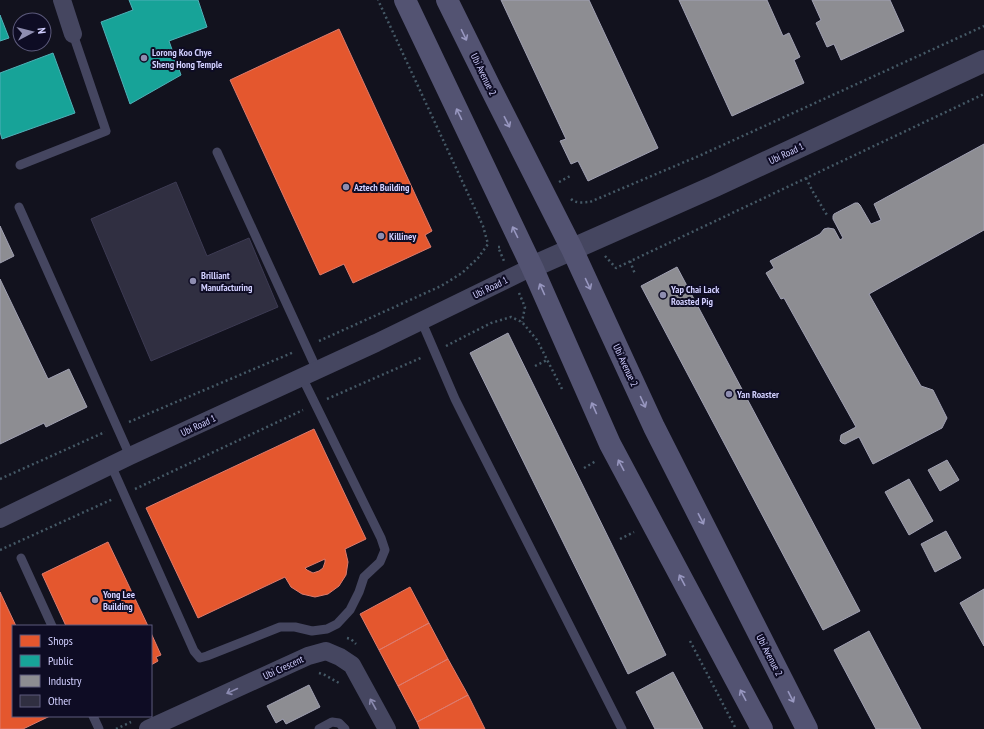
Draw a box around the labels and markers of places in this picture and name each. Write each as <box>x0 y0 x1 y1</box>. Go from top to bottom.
place label: Lorong Koo Chye Sheng Hong Temple <box>152 46 222 71</box>
marker: Lorong Koo Chye Sheng Hong Temple <box>139 53 149 63</box>
place label: Aztech Building <box>353 181 410 194</box>
marker: Aztech Building <box>341 182 351 192</box>
place label: Killiney <box>389 230 417 243</box>
marker: Killiney <box>376 231 386 241</box>
place label: Brilliant Manufacturing <box>201 269 253 294</box>
marker: Brilliant Manufacturing <box>188 276 198 286</box>
place label: Yap Chai Lack Roasted Pig <box>670 283 720 308</box>
marker: Yap Chai Lack Roasted Pig <box>658 290 668 300</box>
place label: Yan Roaster <box>736 388 779 401</box>
marker: Yan Roaster <box>724 389 734 399</box>
place label: Yong Lee Building <box>102 588 135 613</box>
marker: Yong Lee Building <box>90 595 100 605</box>

